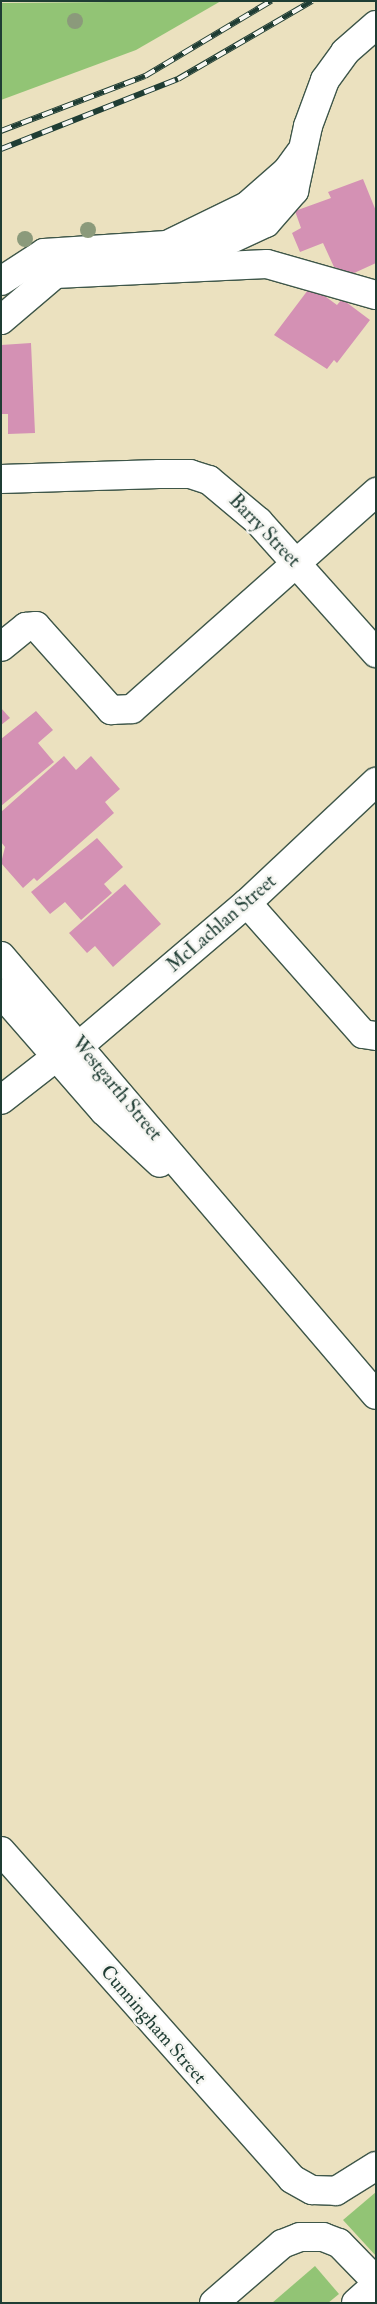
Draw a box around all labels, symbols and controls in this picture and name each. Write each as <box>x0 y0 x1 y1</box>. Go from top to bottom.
street label: Barry Street <box>224 490 304 572</box>
street label: McLachlan Street <box>163 870 281 978</box>
street label: Westgarth Street <box>66 1032 166 1146</box>
street label: Cunningham Street <box>95 1961 211 2089</box>

